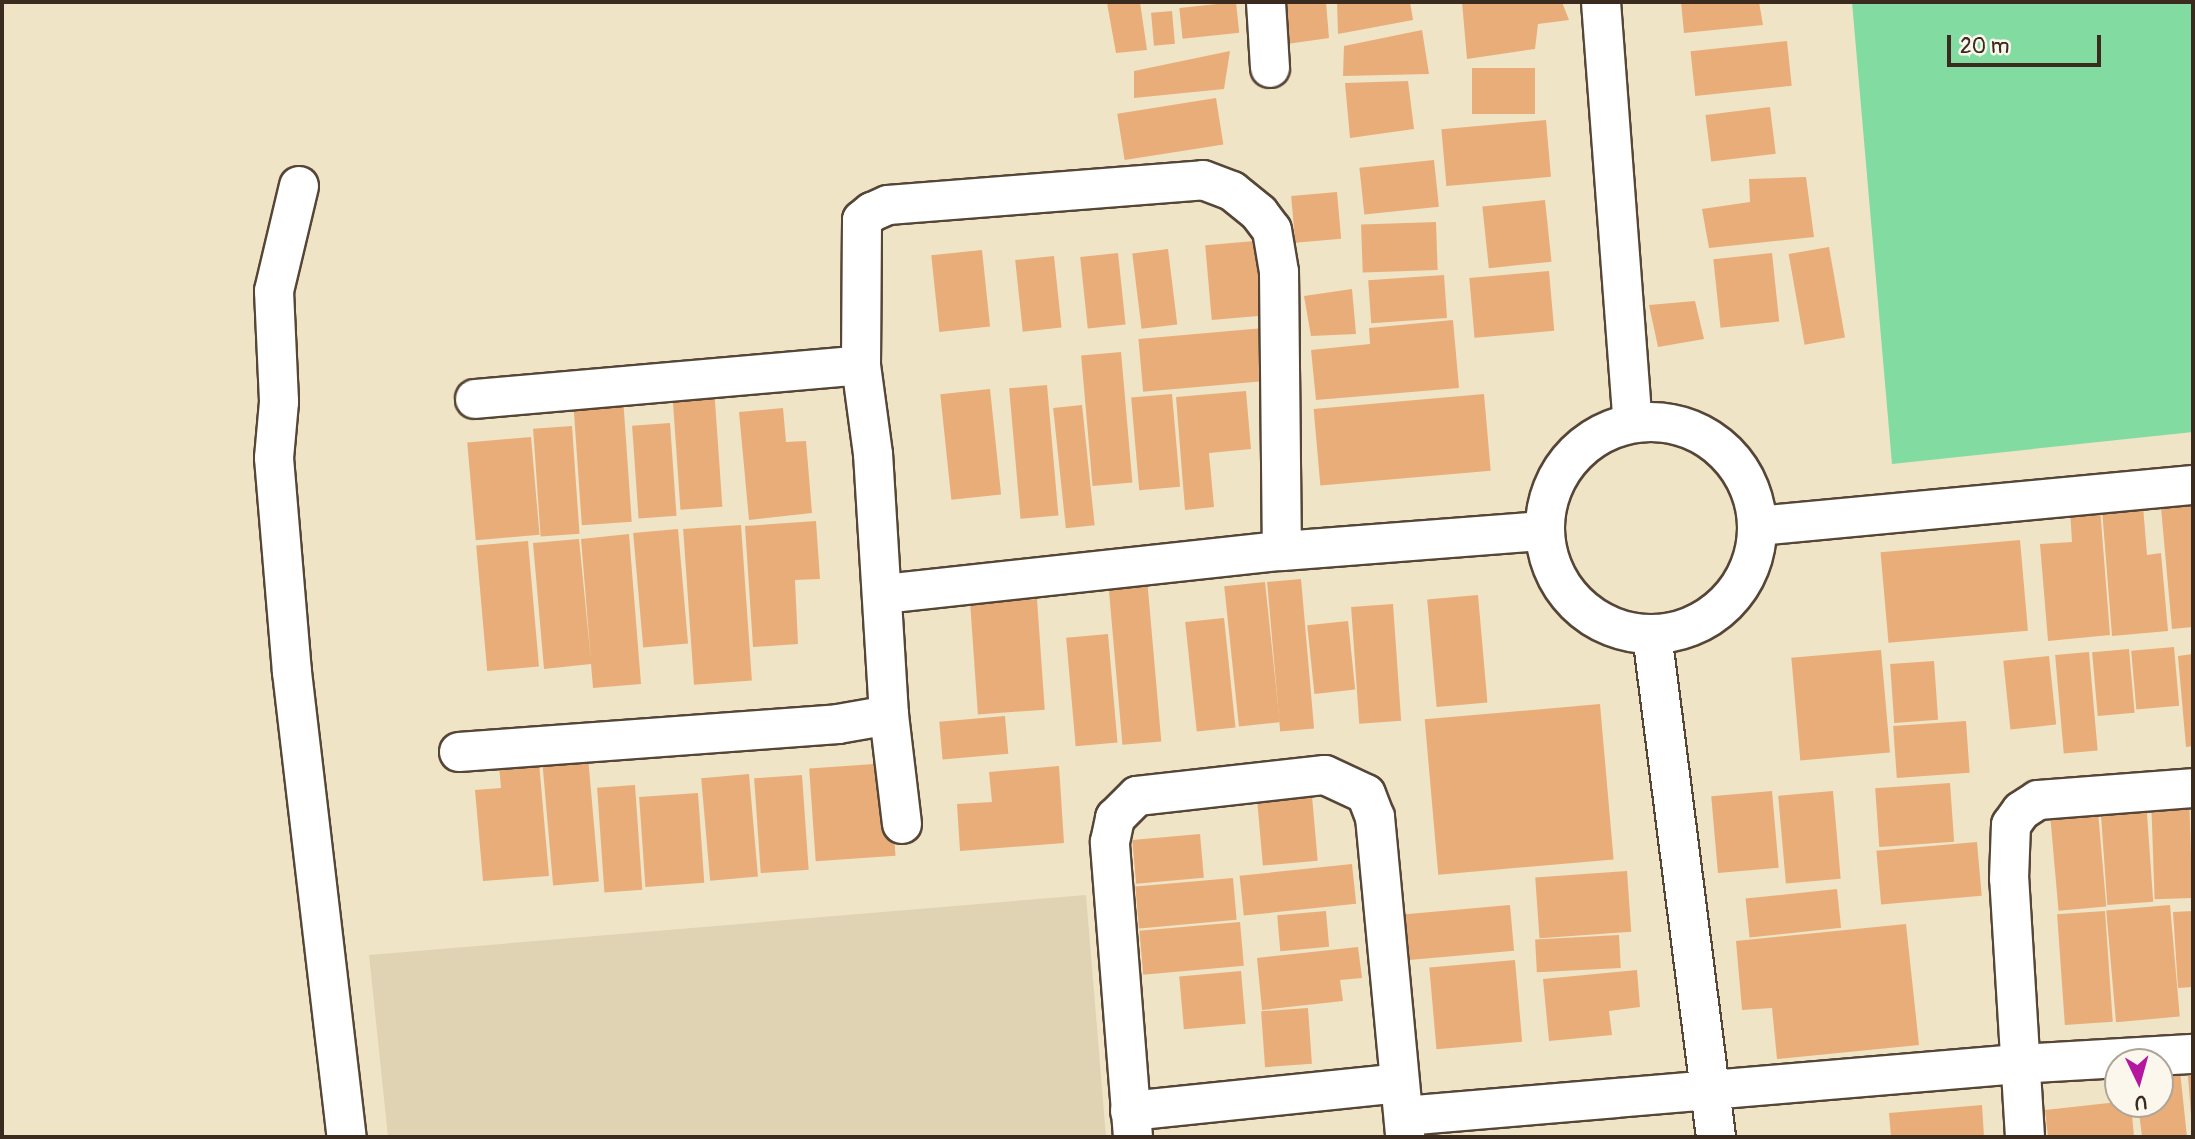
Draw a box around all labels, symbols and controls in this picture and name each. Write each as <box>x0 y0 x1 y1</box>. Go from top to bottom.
scale bar <box>1950 21 2104 65</box>
text: 20 m <box>1960 33 2009 60</box>
north arrow <box>2104 1048 2174 1118</box>
text: U <box>2133 1089 2148 1114</box>

